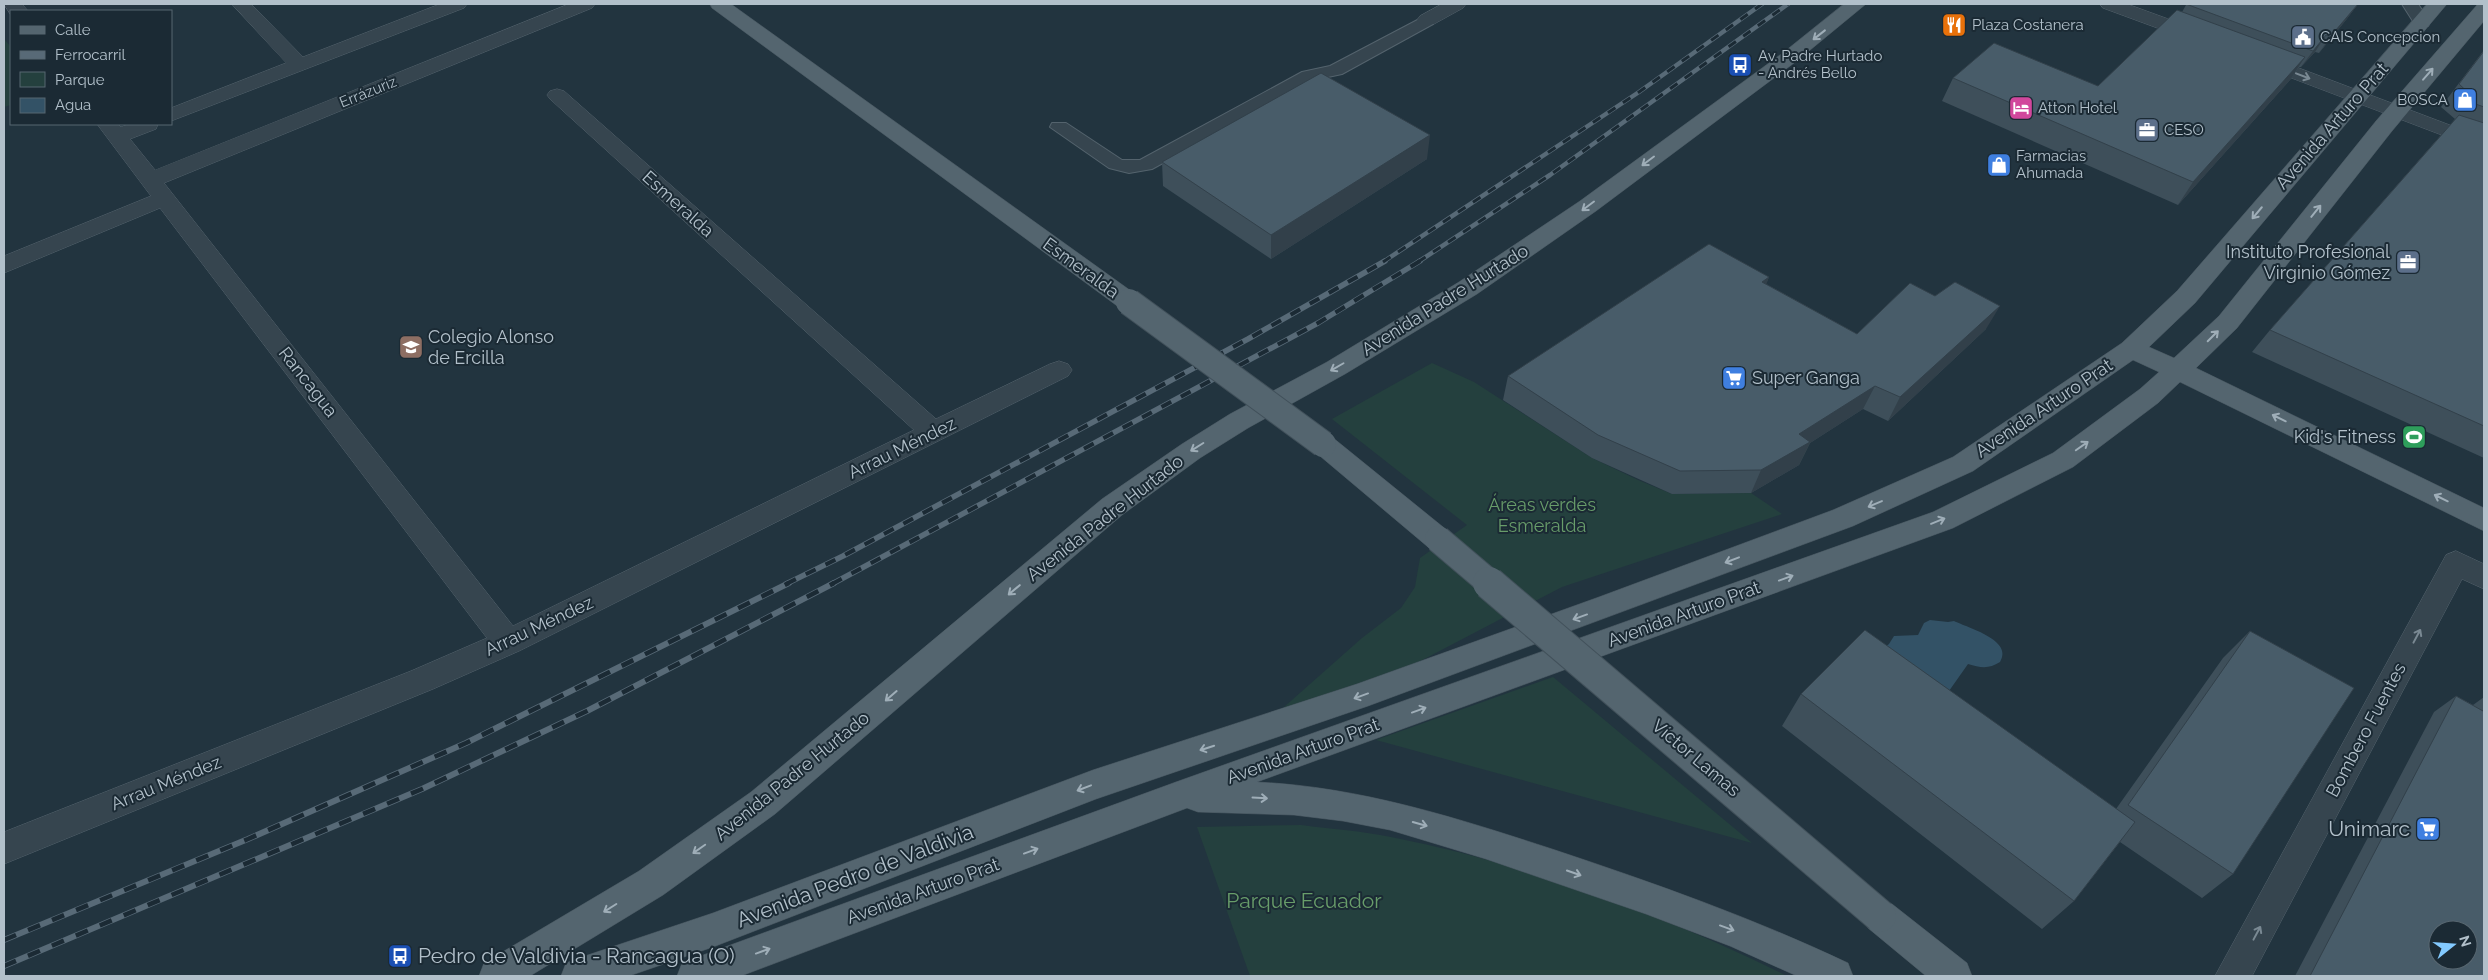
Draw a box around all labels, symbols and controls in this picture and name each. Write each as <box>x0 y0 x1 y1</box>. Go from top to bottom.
legend <box>10 10 172 125</box>
restaurant icon: Plaza Costanera <box>1941 12 1967 38</box>
place label: Plaza Costanera <box>1972 16 2084 34</box>
text: Calle <box>55 21 91 39</box>
public building icon: CAIS Concepcion <box>2290 24 2316 50</box>
place label: CAIS Concepcion <box>2320 28 2440 46</box>
one-way arrow <box>1813 29 1826 40</box>
text: Ferrocarril <box>55 46 127 64</box>
place label: Av. Padre Hurtado - Andrés Bello <box>1758 47 1882 82</box>
bus stop icon: Av. Padre Hurtado - Andrés Bello <box>1727 52 1753 78</box>
street label: Avenida Arturo Prat <box>2271 58 2392 193</box>
one-way arrow <box>2423 68 2434 81</box>
text: Parque <box>55 71 105 89</box>
street label: Errázuriz <box>337 72 399 112</box>
one-way arrow <box>2295 72 2310 81</box>
shop icon: BOSCA <box>2452 87 2478 113</box>
place label: BOSCA <box>2397 91 2448 109</box>
hotel icon: Atton Hotel <box>2008 95 2034 121</box>
text: Agua <box>55 96 91 114</box>
place label: Atton Hotel <box>2038 99 2118 117</box>
office icon: CESO <box>2134 117 2160 143</box>
place label: CESO <box>2164 121 2204 139</box>
place label: Farmacias Ahumada <box>2016 147 2086 182</box>
shop icon: Farmacias Ahumada <box>1986 152 2012 178</box>
one-way arrow <box>1641 156 1655 166</box>
street label: Esmeralda <box>638 166 718 241</box>
one-way arrow <box>1582 200 1595 211</box>
one-way arrow <box>2311 205 2322 218</box>
one-way arrow <box>2252 206 2263 219</box>
street label: Esmeralda <box>1039 233 1123 302</box>
street label: Avenida Padre Hurtado <box>1357 239 1532 360</box>
place label: Instituto Profesional Virginio Gómez <box>2226 241 2390 283</box>
office icon: Instituto Profesional Virginio Gómez <box>2395 249 2421 275</box>
place label: Colegio Alonso de Ercilla <box>428 326 554 368</box>
one-way arrow <box>2207 330 2219 343</box>
school or university icon: Colegio Alonso de Ercilla <box>398 334 424 360</box>
street label: Rancagua <box>274 342 342 421</box>
street label: Avenida Arturo Prat <box>1971 354 2116 461</box>
one-way arrow <box>1329 362 1344 372</box>
supermarket icon: Super Ganga <box>1721 365 1747 391</box>
place label: Super Ganga <box>1752 367 1860 388</box>
street label: Arrau Méndez <box>845 412 959 483</box>
one-way arrow <box>2272 413 2287 423</box>
sports icon: Kid's Fitness <box>2401 424 2427 450</box>
place label: Kid's Fitness <box>2294 426 2396 447</box>
one-way arrow <box>2075 441 2089 451</box>
one-way arrow <box>1191 442 1205 452</box>
street label: Avenida Padre Hurtado <box>1022 450 1187 585</box>
park label: Áreas verdes Esmeralda <box>1488 493 1596 536</box>
one-way arrow <box>2433 493 2448 503</box>
one-way arrow <box>1868 500 1883 510</box>
one-way arrow <box>1930 516 1945 526</box>
one-way arrow <box>1725 556 1740 565</box>
one-way arrow <box>1778 573 1793 582</box>
street label: Avenida Arturo Prat <box>1605 576 1763 651</box>
one-way arrow <box>1008 584 1021 595</box>
street label: Arrau Méndez <box>481 591 596 660</box>
one-way arrow <box>1572 613 1588 622</box>
one-way arrow <box>2412 629 2422 644</box>
street label: Bombero Fuentes <box>2321 659 2410 801</box>
one-way arrow <box>885 690 898 701</box>
one-way arrow <box>1354 692 1369 701</box>
one-way arrow <box>1410 704 1426 714</box>
street label: Avenida Padre Hurtado <box>710 707 873 844</box>
street label: Avenida Arturo Prat <box>1224 713 1382 788</box>
street label: Víctor Lamas <box>1648 715 1745 801</box>
one-way arrow <box>1200 744 1215 753</box>
street label: Arrau Méndez <box>108 751 224 814</box>
one-way arrow <box>1077 784 1093 793</box>
one-way arrow <box>1251 793 1267 802</box>
place label: Unimarc <box>2328 816 2410 841</box>
supermarket icon: Unimarc <box>2415 816 2441 842</box>
street label: Avenida Pedro de Valdivia <box>733 819 977 932</box>
one-way arrow <box>1411 819 1427 829</box>
one-way arrow <box>692 844 706 854</box>
one-way arrow <box>1023 846 1038 855</box>
street label: Avenida Arturo Prat <box>844 853 1002 928</box>
one-way arrow <box>1566 869 1582 878</box>
park label: Parque Ecuador <box>1226 888 1382 913</box>
one-way arrow <box>603 904 617 914</box>
north arrow <box>2428 920 2478 970</box>
one-way arrow <box>1719 924 1735 933</box>
one-way arrow <box>2252 927 2262 941</box>
text: N <box>2456 934 2475 949</box>
bus stop icon: Pedro de Valdivia - Rancagua (O) <box>387 943 413 969</box>
place label: Pedro de Valdivia - Rancagua (O) <box>418 943 735 968</box>
one-way arrow <box>755 946 771 955</box>

